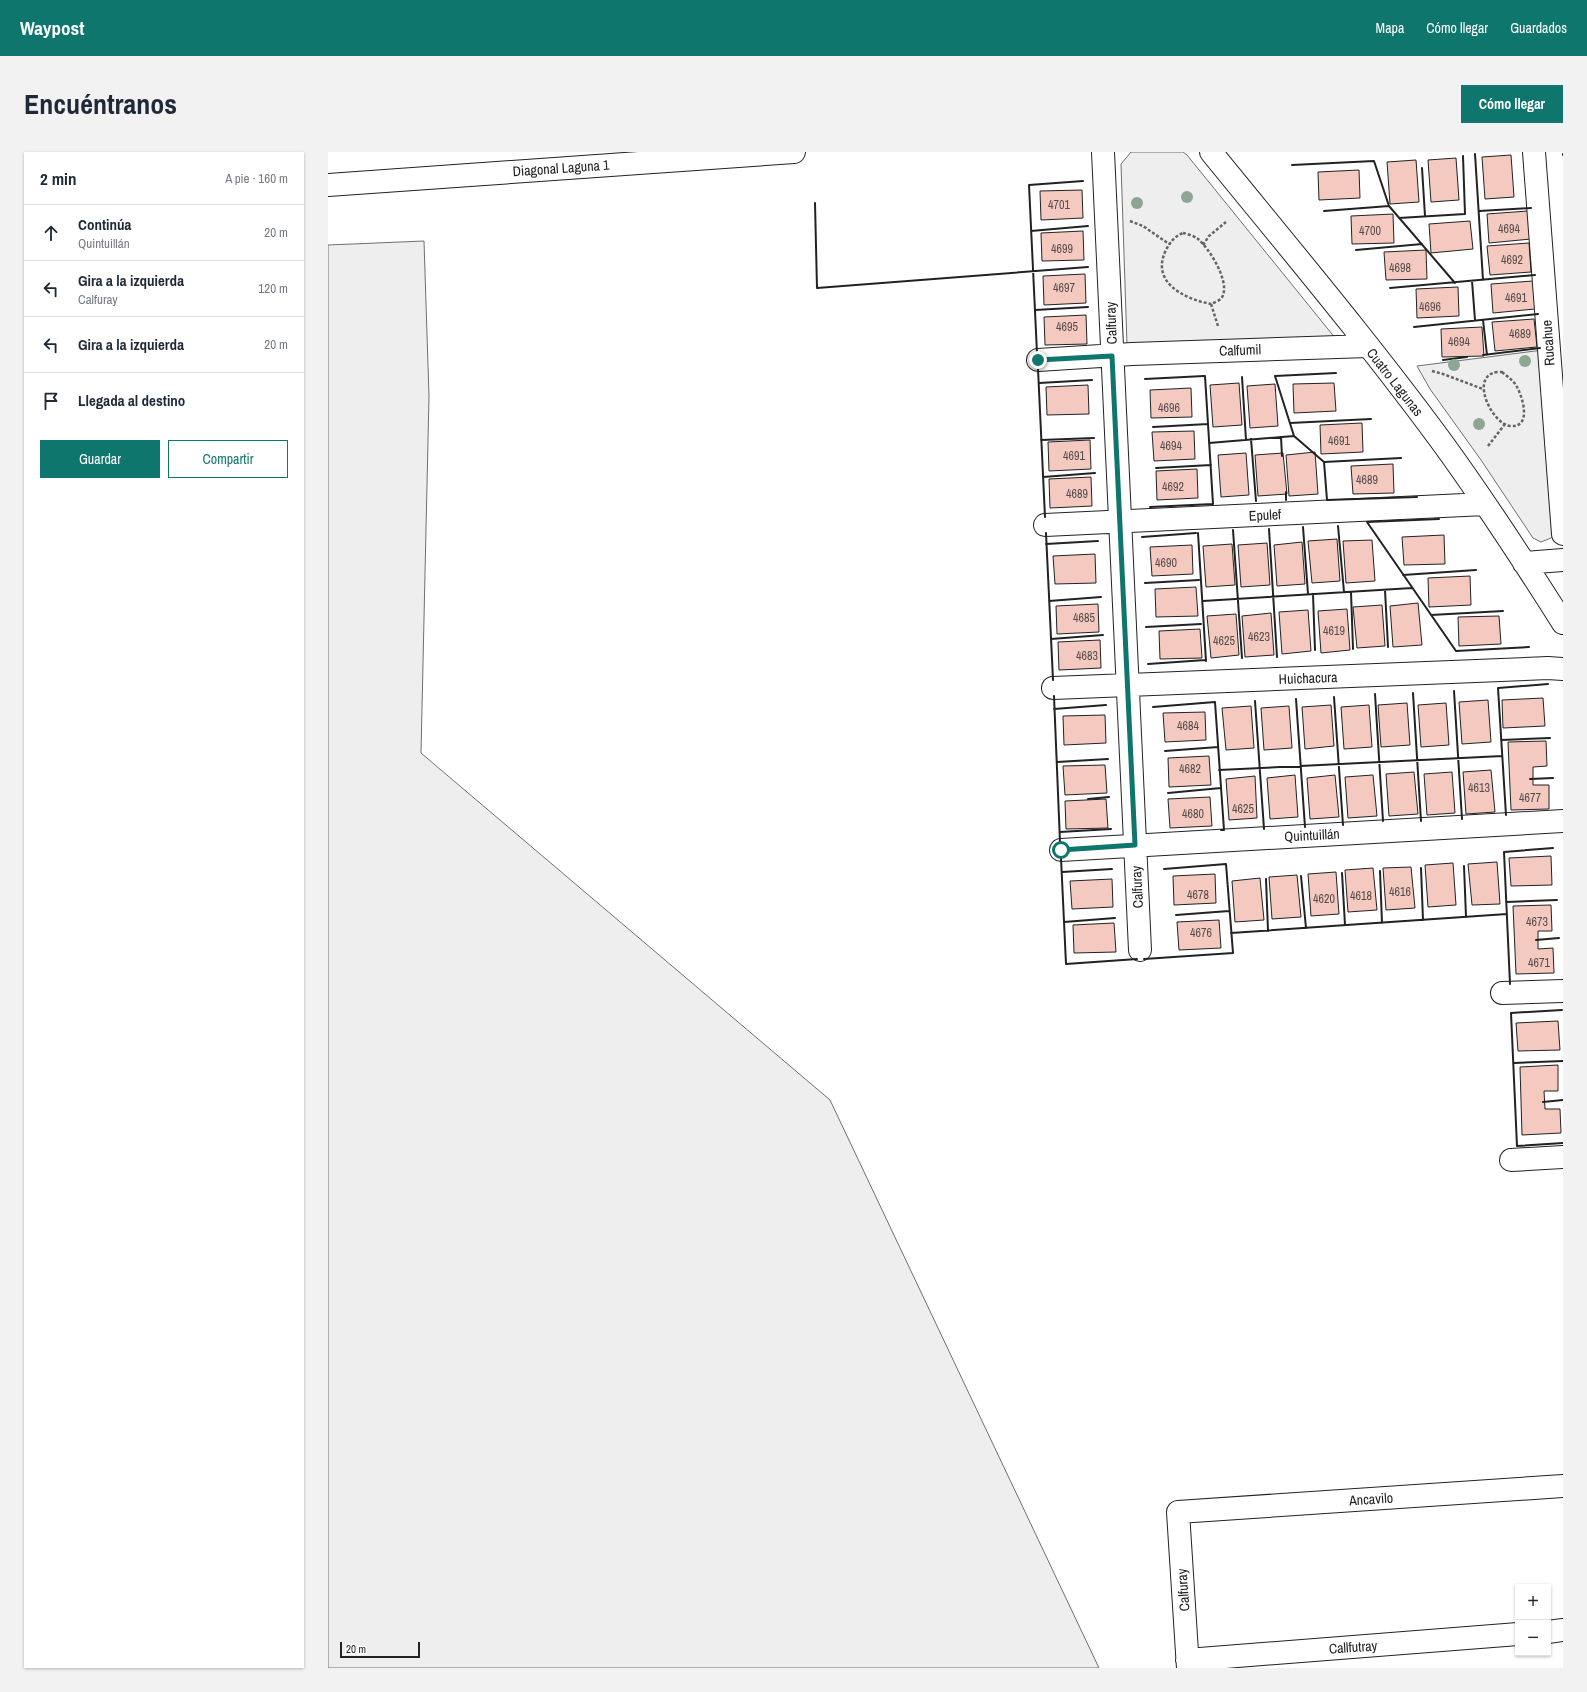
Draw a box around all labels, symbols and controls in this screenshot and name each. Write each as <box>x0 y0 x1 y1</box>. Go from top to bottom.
text: Waypost <box>20 15 84 41</box>
text: Mapa <box>1376 19 1404 37</box>
text: Cómo llegar <box>1426 19 1488 37</box>
text: Guardados <box>1510 19 1567 37</box>
text: Encuéntranos <box>24 85 177 123</box>
button: Cómo llegar <box>1461 85 1563 123</box>
street label: Diagonal Laguna 1 <box>512 156 611 180</box>
text: 2 min <box>40 167 76 190</box>
text: A pie · 160 m <box>225 170 288 187</box>
house number: 4701 <box>1048 197 1070 213</box>
text: Continúa <box>78 214 131 235</box>
house number: 4694 <box>1498 221 1520 237</box>
icon: ahead <box>40 222 62 244</box>
house number: 4700 <box>1359 223 1381 239</box>
text: 20 m <box>264 224 288 241</box>
text: Quintuillán <box>78 235 130 252</box>
house number: 4699 <box>1051 241 1073 257</box>
house number: 4692 <box>1501 252 1523 268</box>
house number: 4698 <box>1389 260 1411 276</box>
text: Gira a la izquierda <box>78 270 184 291</box>
icon: left <box>40 278 62 300</box>
text: 120 m <box>258 280 288 297</box>
house number: 4697 <box>1053 280 1075 296</box>
house number: 4691 <box>1505 290 1527 306</box>
text: Calfuray <box>78 291 118 308</box>
house number: 4696 <box>1419 299 1441 315</box>
street label: Calfuray <box>1101 301 1121 345</box>
house number: 4695 <box>1056 319 1078 335</box>
street label: Rucahue <box>1537 319 1559 367</box>
house number: 4689 <box>1509 326 1531 342</box>
icon: left <box>40 334 62 356</box>
text: Gira a la izquierda <box>78 334 184 355</box>
house number: 4694 <box>1448 334 1470 350</box>
text: 20 m <box>264 336 288 353</box>
street label: Calfumil <box>1219 340 1261 360</box>
street label: Cuatro Lagunas <box>1363 344 1427 420</box>
route end <box>1029 351 1047 369</box>
icon: arrive <box>40 390 62 412</box>
text: Llegada al destino <box>78 390 185 411</box>
house number: 4696 <box>1158 400 1180 416</box>
house number: 4691 <box>1328 433 1350 449</box>
house number: 4694 <box>1160 438 1182 454</box>
button: Guardar <box>40 440 160 478</box>
button: Compartir <box>168 440 288 478</box>
house number: 4691 <box>1063 448 1085 464</box>
house number: 4689 <box>1356 472 1378 488</box>
house number: 4692 <box>1162 479 1184 495</box>
house number: 4689 <box>1066 486 1088 502</box>
street label: Epulef <box>1248 505 1283 525</box>
house number: 4690 <box>1155 555 1177 571</box>
house number: 4685 <box>1073 610 1095 626</box>
house number: 4619 <box>1323 623 1345 639</box>
house number: 4623 <box>1248 629 1270 645</box>
house number: 4625 <box>1213 633 1235 649</box>
house number: 4683 <box>1076 648 1098 664</box>
street label: Huichacura <box>1278 668 1338 688</box>
house number: 4684 <box>1177 718 1199 734</box>
house number: 4682 <box>1179 761 1201 777</box>
house number: 4613 <box>1468 780 1490 796</box>
house number: 4677 <box>1519 790 1541 806</box>
house number: 4625 <box>1232 801 1254 817</box>
house number: 4680 <box>1182 806 1204 822</box>
street label: Quintuillán <box>1284 825 1340 845</box>
route start <box>1052 841 1070 859</box>
street label: Calfuray <box>1127 865 1147 909</box>
house number: 4616 <box>1389 884 1411 900</box>
house number: 4678 <box>1187 887 1209 903</box>
house number: 4618 <box>1350 888 1372 904</box>
house number: 4620 <box>1313 891 1335 907</box>
house number: 4673 <box>1526 914 1548 930</box>
house number: 4676 <box>1190 925 1212 941</box>
house number: 4671 <box>1528 955 1550 971</box>
street label: Ancavilo <box>1347 1488 1394 1510</box>
street label: Calfuray <box>1173 1568 1193 1612</box>
map controls <box>1515 1584 1551 1656</box>
button: + <box>1515 1584 1551 1620</box>
button: − <box>1515 1620 1551 1656</box>
street label: Callfutray <box>1328 1636 1378 1658</box>
scale bar <box>340 1640 420 1659</box>
text: 20 m <box>346 1642 366 1656</box>

